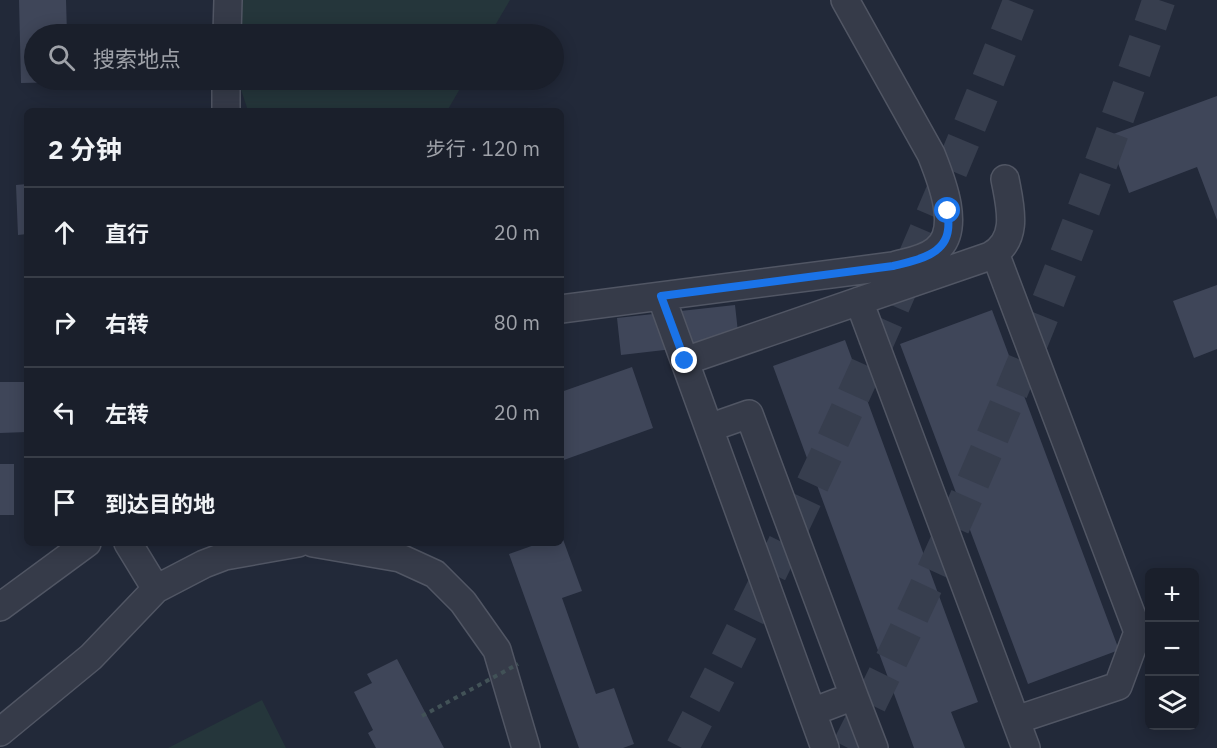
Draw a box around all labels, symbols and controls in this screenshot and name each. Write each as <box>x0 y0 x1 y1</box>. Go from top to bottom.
search box <box>24 24 564 90</box>
icon: search <box>45 41 78 74</box>
text: 搜索地点 <box>93 44 181 73</box>
text: 2 分钟 <box>48 132 122 166</box>
text: 步行 · 120 m <box>426 135 540 162</box>
route start <box>934 197 960 223</box>
icon: ahead <box>48 216 81 249</box>
text: 直行 <box>105 219 149 248</box>
text: 20 m <box>494 219 540 246</box>
icon: right <box>48 306 81 339</box>
text: 右转 <box>105 309 149 338</box>
text: 80 m <box>494 309 540 336</box>
route end <box>671 347 697 373</box>
icon: left <box>48 396 81 429</box>
text: 左转 <box>105 399 149 428</box>
text: 20 m <box>494 399 540 426</box>
icon: arrive <box>48 486 81 519</box>
text: 到达目的地 <box>105 489 215 518</box>
map controls <box>1145 568 1199 730</box>
button: + <box>1145 568 1199 622</box>
button: − <box>1145 622 1199 676</box>
button: layers <box>1145 676 1199 730</box>

